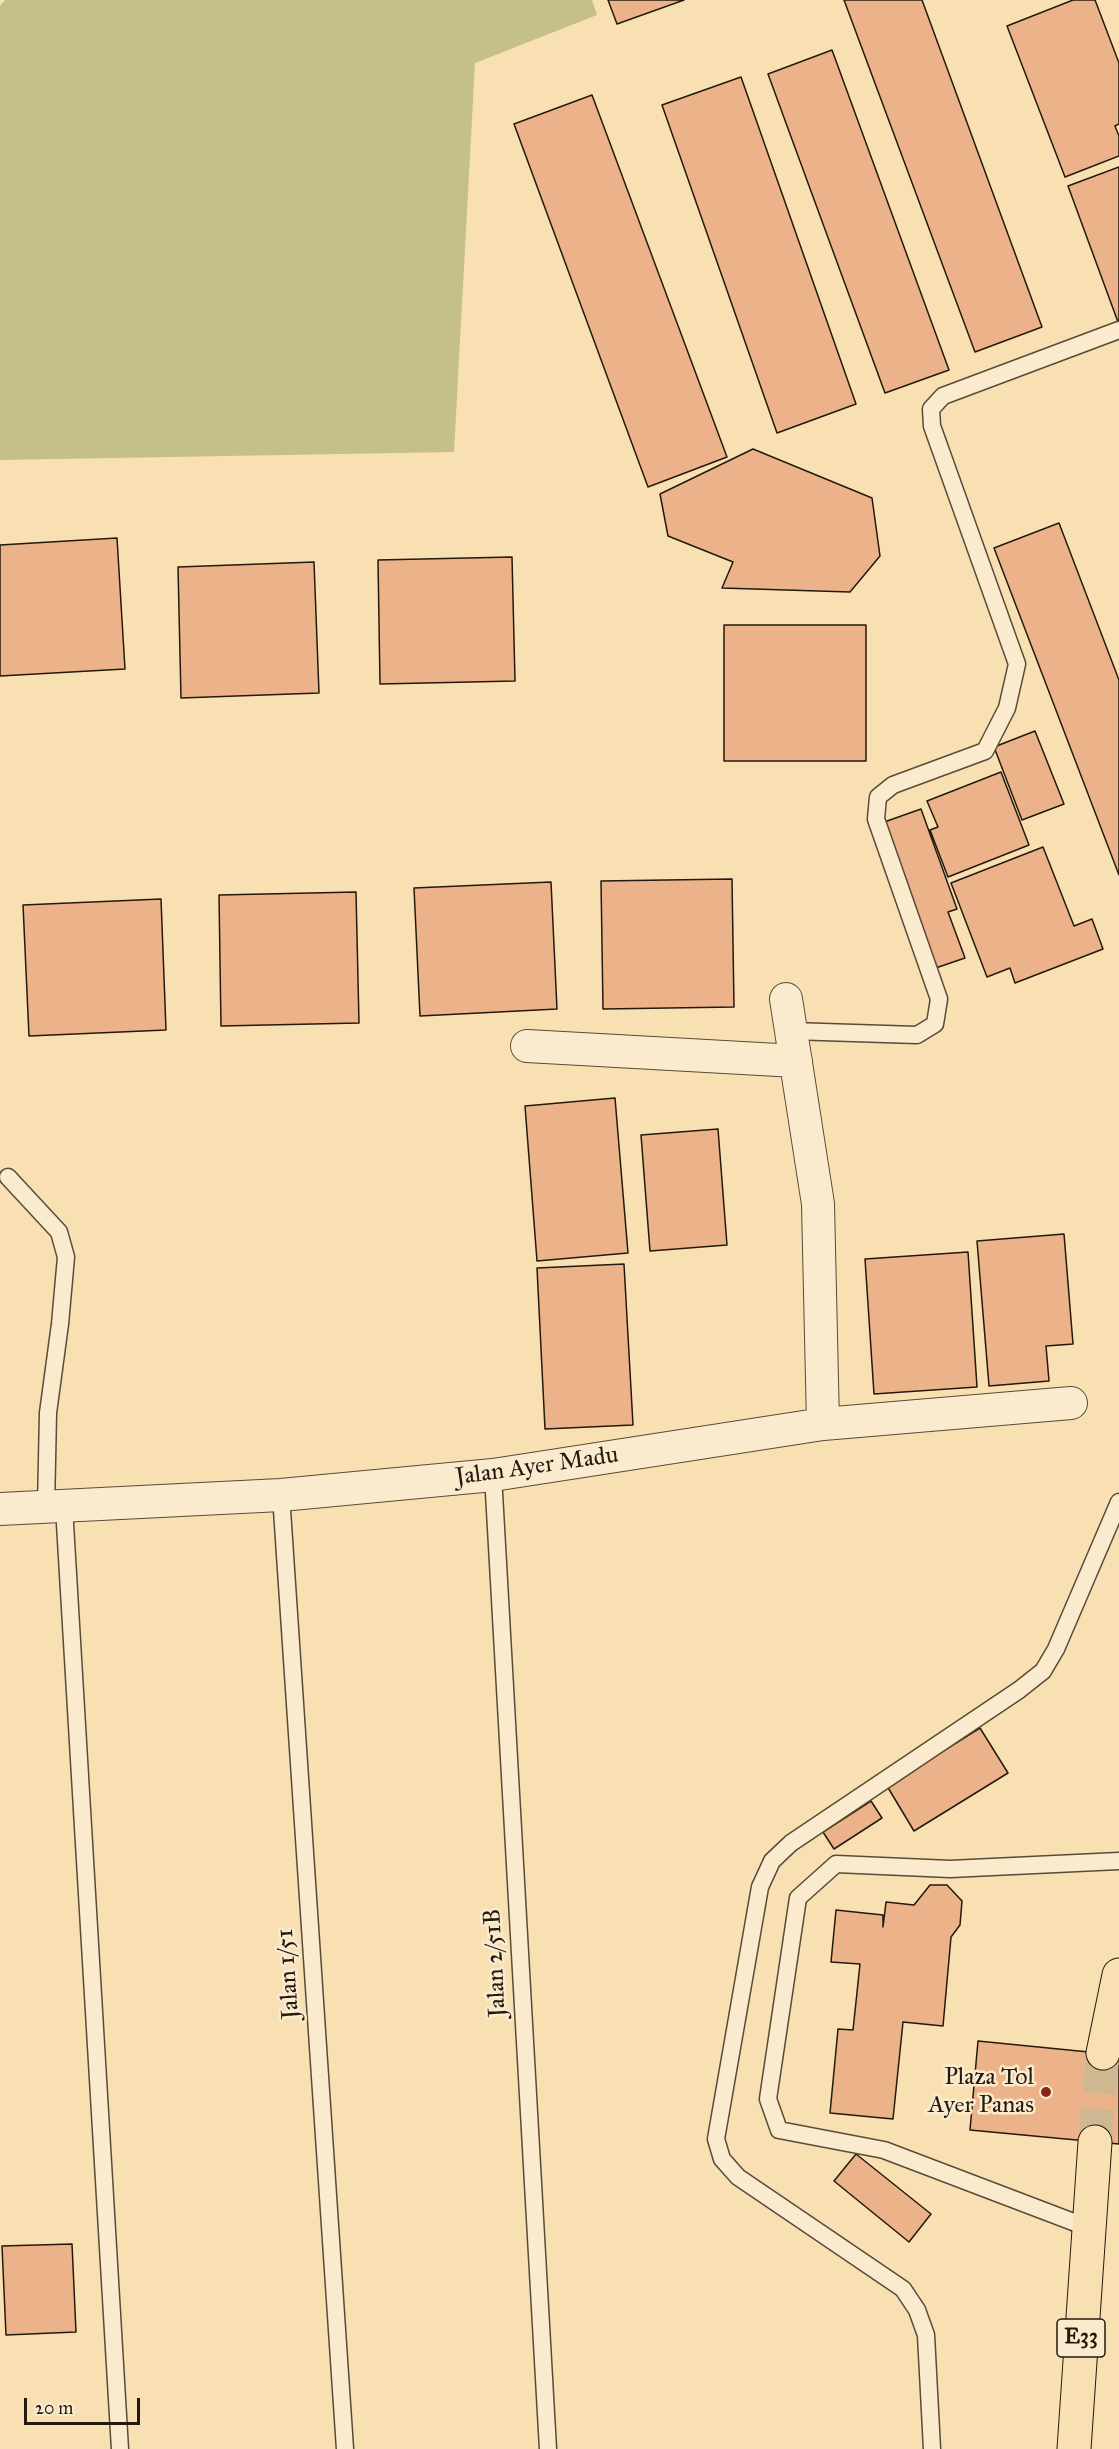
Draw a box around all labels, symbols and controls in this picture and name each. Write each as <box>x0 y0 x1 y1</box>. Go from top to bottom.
street label: Jalan Ayer Madu <box>454 1441 620 1493</box>
street label: Jalan 2/51B <box>479 1908 513 2018</box>
street label: Jalan 1/51 <box>271 1928 307 2020</box>
place label: Plaza Tol Ayer Panas <box>928 2064 1034 2120</box>
marker: Plaza Tol Ayer Panas <box>1039 2085 1053 2099</box>
road number: E33 <box>1057 2319 1105 2357</box>
scale bar <box>27 2386 142 2424</box>
text: 20 m <box>35 2397 73 2419</box>

